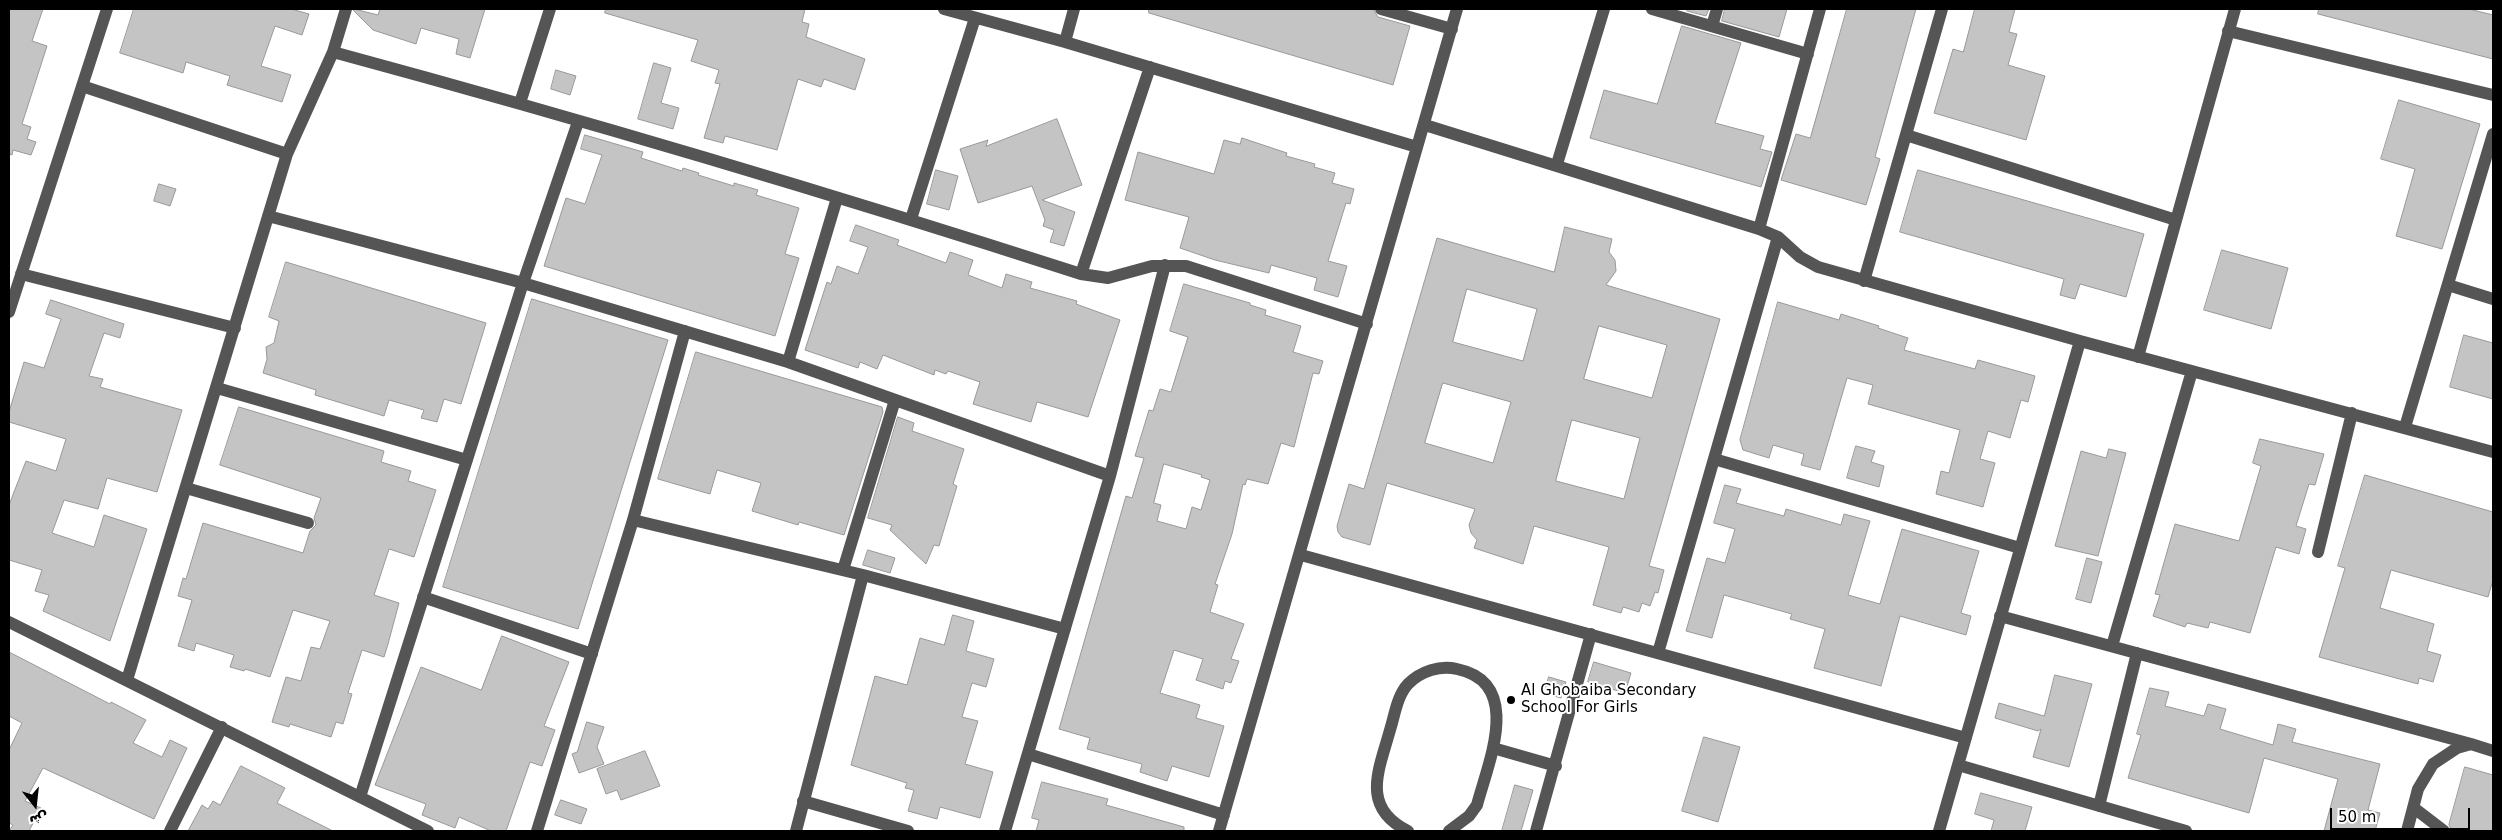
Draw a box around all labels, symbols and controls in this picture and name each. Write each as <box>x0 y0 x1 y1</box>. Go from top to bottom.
place label: Al Ghobaiba Secondary School For Girls <box>1521 682 1696 717</box>
marker: Al Ghobaiba Secondary School For Girls <box>1505 694 1517 706</box>
north arrow <box>10 780 60 830</box>
scale bar <box>2332 798 2472 830</box>
text: 50 m <box>2338 808 2376 826</box>
text: ش <box>28 809 51 830</box>

